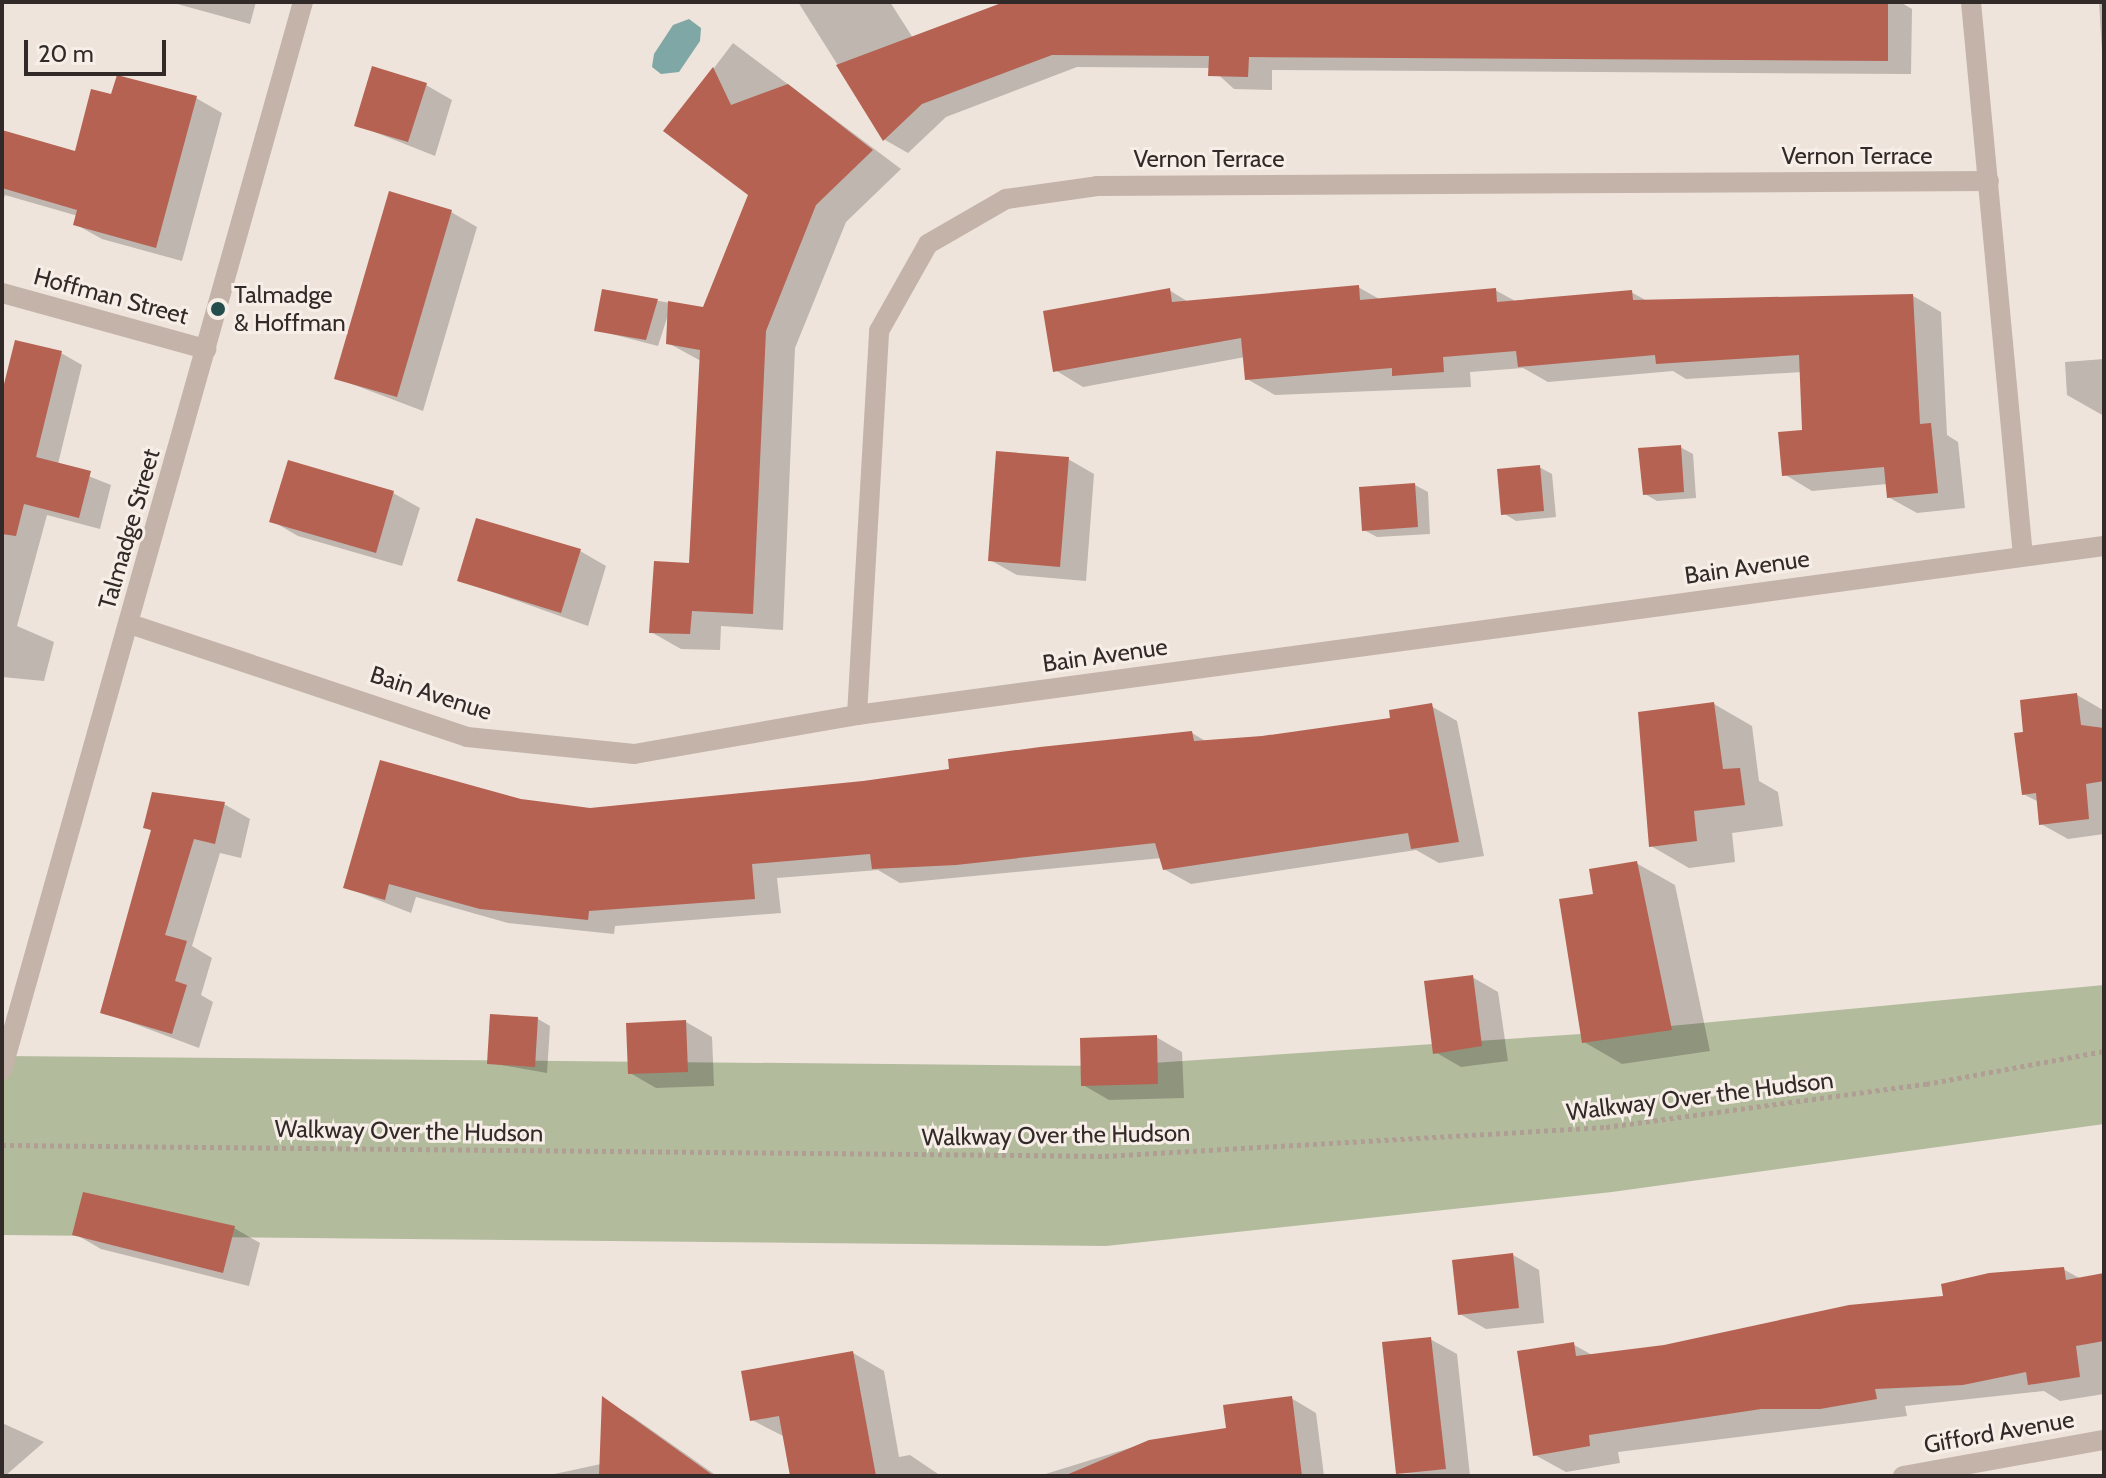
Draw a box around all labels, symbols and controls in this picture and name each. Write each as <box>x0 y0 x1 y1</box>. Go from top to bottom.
scale bar <box>28 24 170 74</box>
text: 20 m <box>38 39 94 68</box>
street label: Vernon Terrace <box>1781 142 1933 170</box>
street label: Vernon Terrace <box>1133 145 1285 173</box>
street label: Hoffman Street <box>31 262 191 330</box>
place label: Talmadge & Hoffman <box>234 281 346 337</box>
marker: Talmadge & Hoffman <box>209 300 227 318</box>
street label: Talmadge Street <box>92 445 166 613</box>
street label: Bain Avenue <box>1683 544 1811 590</box>
street label: Bain Avenue <box>1041 632 1169 678</box>
street label: Bain Avenue <box>367 660 495 726</box>
street label: Walkway Over the Hudson <box>1565 1065 1835 1127</box>
street label: Walkway Over the Hudson <box>274 1114 544 1148</box>
street label: Walkway Over the Hudson <box>921 1118 1191 1152</box>
street label: Gifford Avenue <box>1922 1405 2076 1459</box>

